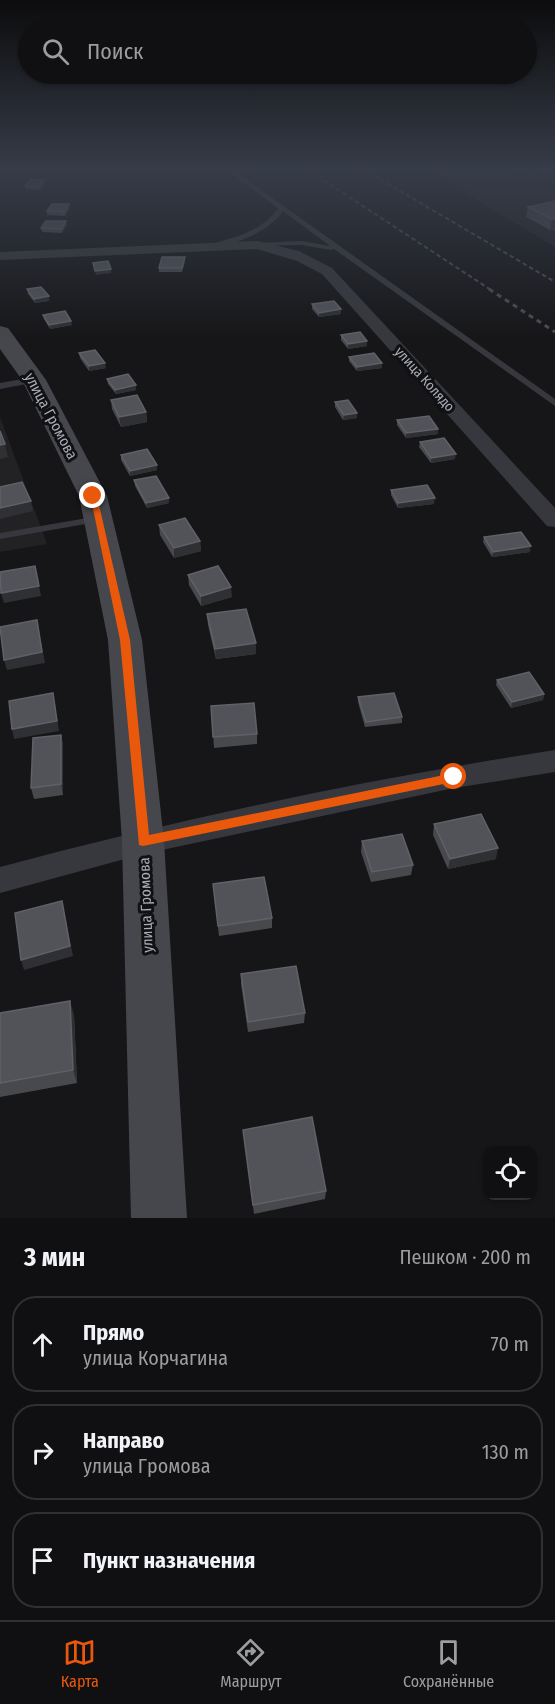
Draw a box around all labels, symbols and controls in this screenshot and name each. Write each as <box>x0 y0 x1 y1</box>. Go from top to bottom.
search box <box>18 18 537 84</box>
icon: search <box>39 35 72 68</box>
text: Поиск <box>87 38 143 65</box>
street label: улица Колядо <box>391 343 458 415</box>
street label: улица Громова <box>21 370 81 462</box>
route end <box>79 482 105 508</box>
route start <box>440 763 466 789</box>
street label: улица Громова <box>135 857 157 953</box>
map controls <box>483 1146 537 1200</box>
button: locate <box>483 1146 537 1200</box>
text: 3 мин <box>24 1242 85 1273</box>
text: Пешком · 200 m <box>400 1245 531 1269</box>
text: Прямо <box>83 1319 144 1346</box>
icon: ahead <box>26 1328 59 1361</box>
text: 70 m <box>491 1332 529 1356</box>
text: улица Корчагина <box>83 1346 228 1370</box>
text: Направо <box>83 1427 164 1454</box>
icon: right <box>26 1436 59 1469</box>
text: 130 m <box>482 1440 529 1464</box>
text: улица Громова <box>83 1454 211 1478</box>
icon: arrive <box>26 1544 59 1577</box>
text: Пункт назначения <box>83 1547 255 1574</box>
tab: Карта <box>61 1636 99 1691</box>
tab: Маршрут <box>220 1636 282 1691</box>
tab: Сохранённые <box>403 1636 494 1691</box>

